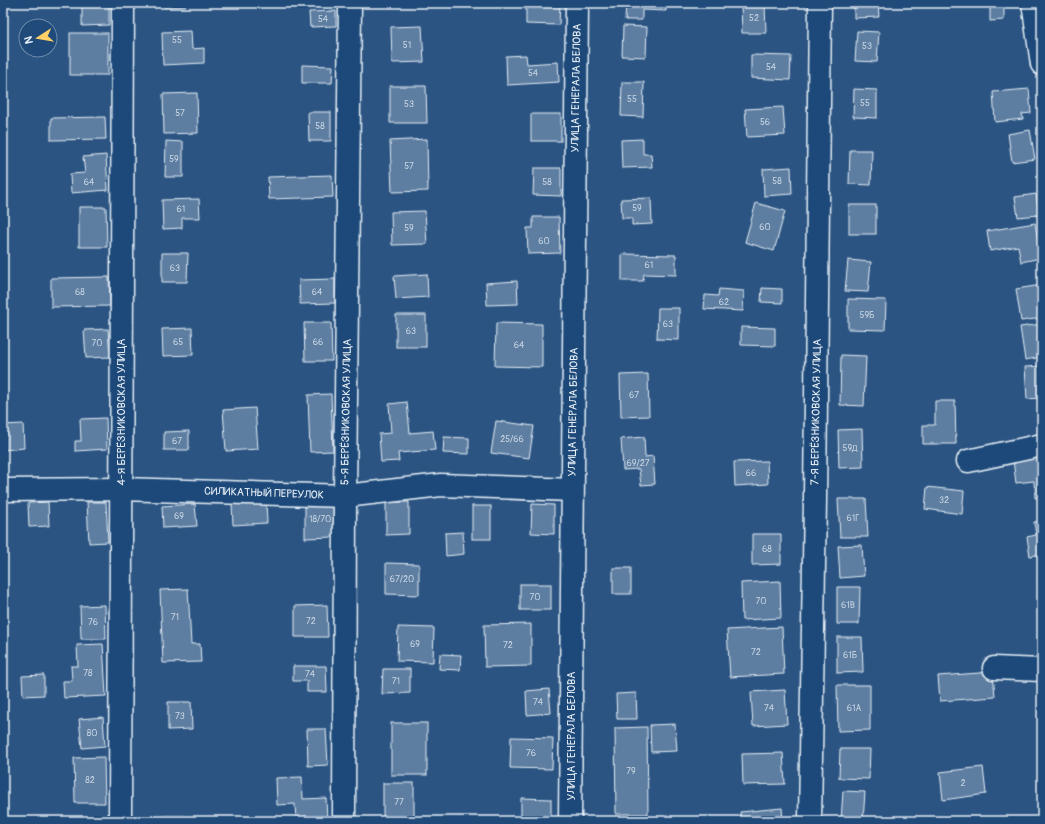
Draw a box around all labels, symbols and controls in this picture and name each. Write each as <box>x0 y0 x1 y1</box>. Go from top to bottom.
house number: 52 <box>749 13 759 24</box>
house number: 54 <box>318 14 329 25</box>
north arrow <box>18 18 58 58</box>
street label: УЛИЦА ГЕНЕРАЛА БЕЛОВА <box>568 23 584 153</box>
text: N <box>21 34 36 45</box>
house number: 55 <box>172 35 182 46</box>
house number: 51 <box>403 40 411 51</box>
house number: 53 <box>862 41 872 52</box>
house number: 54 <box>766 62 777 73</box>
house number: 54 <box>528 68 539 79</box>
house number: 55 <box>627 94 637 105</box>
house number: 55 <box>860 98 870 109</box>
house number: 53 <box>404 99 414 110</box>
house number: 57 <box>175 108 185 119</box>
house number: 56 <box>760 117 770 128</box>
house number: 58 <box>315 121 325 132</box>
house number: 59 <box>169 154 179 165</box>
house number: 57 <box>404 161 414 172</box>
house number: 58 <box>772 176 782 187</box>
house number: 64 <box>84 177 95 188</box>
house number: 58 <box>542 177 552 188</box>
house number: 59 <box>632 203 642 214</box>
house number: 61 <box>177 204 185 215</box>
house number: 60 <box>759 222 771 233</box>
house number: 59 <box>404 223 414 234</box>
house number: 60 <box>538 236 550 247</box>
house number: 61 <box>645 260 653 271</box>
house number: 63 <box>170 263 180 274</box>
house number: 68 <box>75 287 85 298</box>
house number: 64 <box>312 287 323 298</box>
house number: 62 <box>719 297 729 308</box>
house number: 59Б <box>860 310 874 321</box>
house number: 63 <box>663 319 673 330</box>
house number: 63 <box>406 326 416 337</box>
house number: 65 <box>173 337 183 348</box>
house number: 66 <box>313 337 323 348</box>
house number: 70 <box>92 338 102 349</box>
street label: 4-Я БЕРЁЗНИКОВСКАЯ УЛИЦА <box>115 339 128 485</box>
street label: 5-Я БЕРЁЗНИКОВСКАЯ УЛИЦА <box>338 339 354 485</box>
street label: 7-Я БЕРЁЗНИКОВСКАЯ УЛИЦА <box>808 339 824 485</box>
house number: 64 <box>514 340 525 351</box>
street label: УЛИЦА ГЕНЕРАЛА БЕЛОВА <box>565 347 581 477</box>
house number: 67 <box>629 390 639 401</box>
house number: 25/66 <box>500 434 524 445</box>
house number: 67 <box>172 436 182 447</box>
house number: 59Д <box>843 443 858 454</box>
house number: 69/27 <box>627 458 650 469</box>
house number: 66 <box>746 468 756 479</box>
street label: СИЛИКАТНЫЙ ПЕРЕУЛОК <box>204 484 324 502</box>
house number: 32 <box>939 495 949 506</box>
house number: 69 <box>174 511 184 522</box>
house number: 61Г <box>846 513 860 524</box>
house number: 18/70 <box>309 514 331 525</box>
house number: 68 <box>762 544 772 555</box>
house number: 67/20 <box>390 574 414 585</box>
house number: 70 <box>530 592 540 603</box>
house number: 70 <box>756 596 766 607</box>
house number: 61В <box>841 600 855 611</box>
house number: 71 <box>171 612 179 623</box>
house number: 72 <box>306 616 316 627</box>
house number: 76 <box>88 617 98 628</box>
house number: 69 <box>410 639 420 650</box>
house number: 72 <box>503 640 513 651</box>
house number: 72 <box>751 647 761 658</box>
house number: 61Б <box>843 650 857 661</box>
house number: 78 <box>83 668 93 679</box>
house number: 74 <box>305 669 316 680</box>
street label: УЛИЦА ГЕНЕРАЛА БЕЛОВА <box>565 672 578 800</box>
house number: 71 <box>392 676 400 687</box>
house number: 74 <box>533 697 544 708</box>
house number: 74 <box>764 703 775 714</box>
house number: 61А <box>847 703 861 714</box>
house number: 73 <box>175 711 185 722</box>
house number: 80 <box>87 728 97 739</box>
house number: 76 <box>526 748 536 759</box>
house number: 79 <box>626 766 636 777</box>
house number: 82 <box>85 775 95 786</box>
house number: 2 <box>960 778 966 789</box>
house number: 77 <box>394 797 404 808</box>

